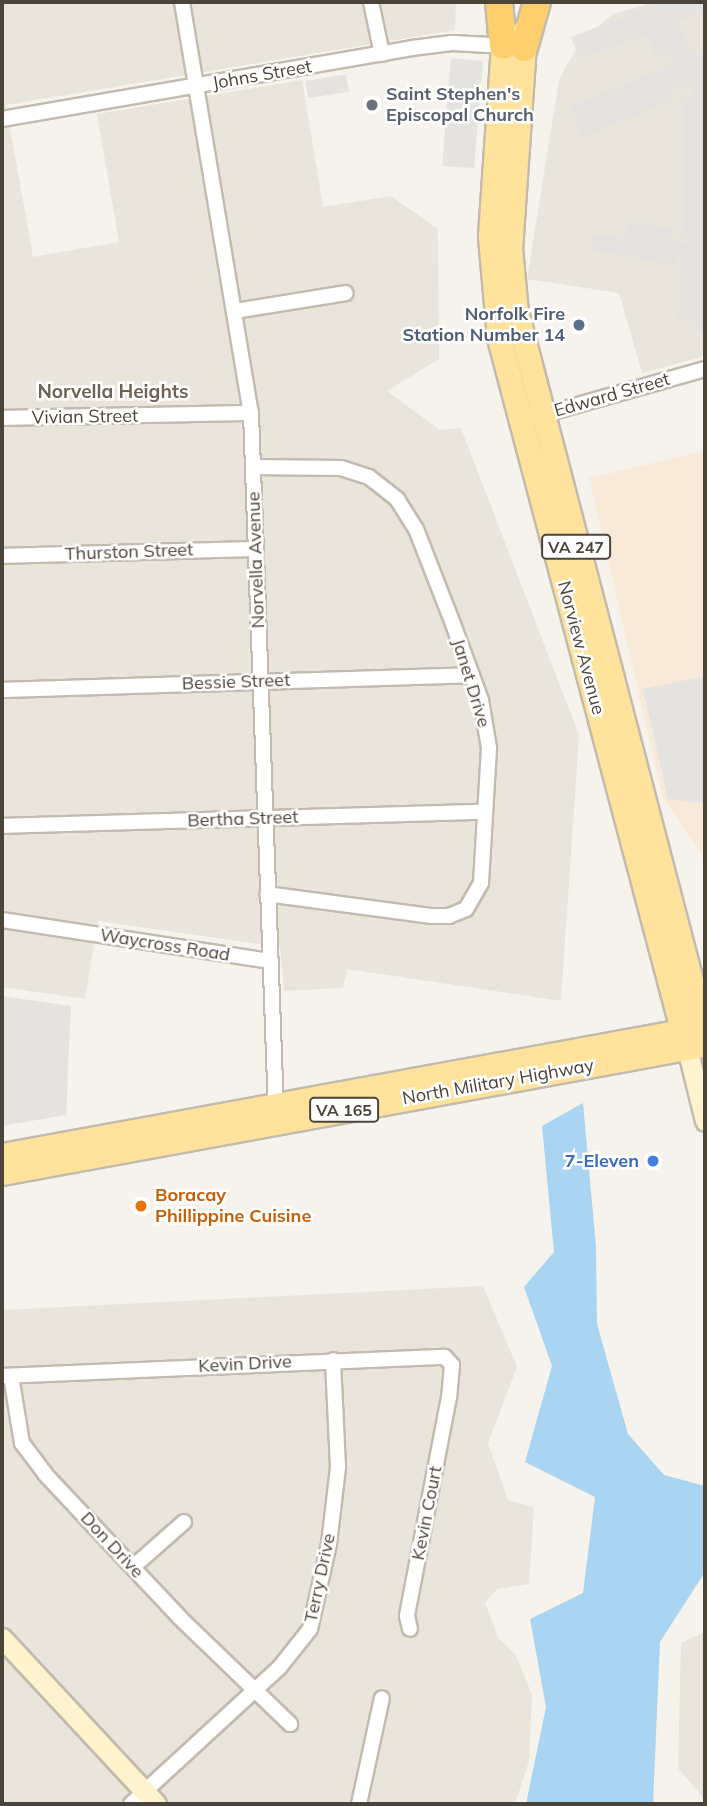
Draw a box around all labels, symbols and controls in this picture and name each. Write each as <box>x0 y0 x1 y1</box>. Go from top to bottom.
street label: Johns Street <box>211 56 313 94</box>
place label: Saint Stephen's Episcopal Church <box>386 84 534 126</box>
marker: Saint Stephen's Episcopal Church <box>364 97 380 113</box>
place label: Norfolk Fire Station Number 14 <box>402 304 565 346</box>
marker: Norfolk Fire Station Number 14 <box>571 317 587 333</box>
street label: Edward Street <box>552 368 672 422</box>
district label: Norvella Heights <box>37 381 189 403</box>
street label: Vivian Street <box>32 405 138 429</box>
street label: Norvella Avenue <box>243 491 269 629</box>
road number: VA 247 <box>541 534 611 560</box>
street label: Thurston Street <box>64 539 194 565</box>
street label: Norview Avenue <box>553 579 609 717</box>
street label: Janet Drive <box>447 636 495 730</box>
street label: Bessie Street <box>181 669 291 695</box>
street label: Bertha Street <box>187 806 299 832</box>
street label: Waycross Road <box>98 924 232 966</box>
street label: North Military Highway <box>401 1055 595 1109</box>
road number: VA 165 <box>309 1098 379 1122</box>
place label: 7-Eleven <box>565 1150 639 1172</box>
marker: 7-Eleven <box>645 1153 661 1169</box>
place label: Boracay Phillippine Cuisine <box>155 1185 311 1228</box>
marker: Boracay Phillippine Cuisine <box>133 1198 149 1214</box>
street label: Kevin Drive <box>198 1351 292 1377</box>
street label: Kevin Court <box>407 1464 447 1562</box>
street label: Don Drive <box>76 1507 148 1583</box>
street label: Terry Drive <box>300 1531 340 1625</box>

